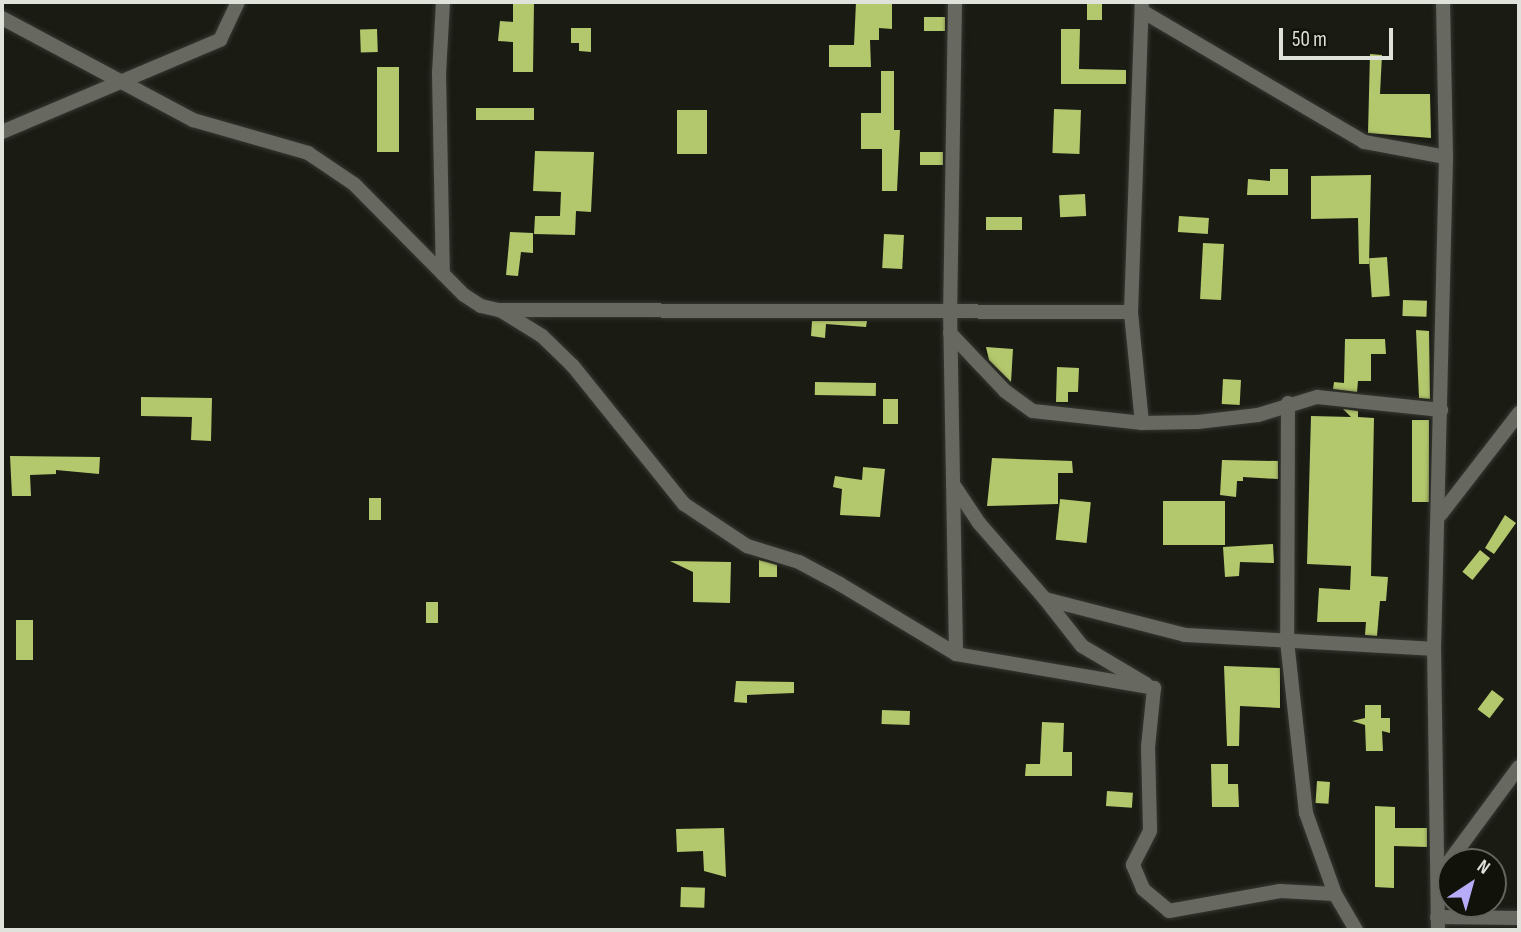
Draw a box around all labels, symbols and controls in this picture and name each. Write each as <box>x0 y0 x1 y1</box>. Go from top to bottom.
scale bar <box>1283 14 1397 58</box>
text: 50 m <box>1292 27 1327 52</box>
north arrow <box>1437 848 1507 918</box>
text: N <box>1473 855 1494 880</box>

